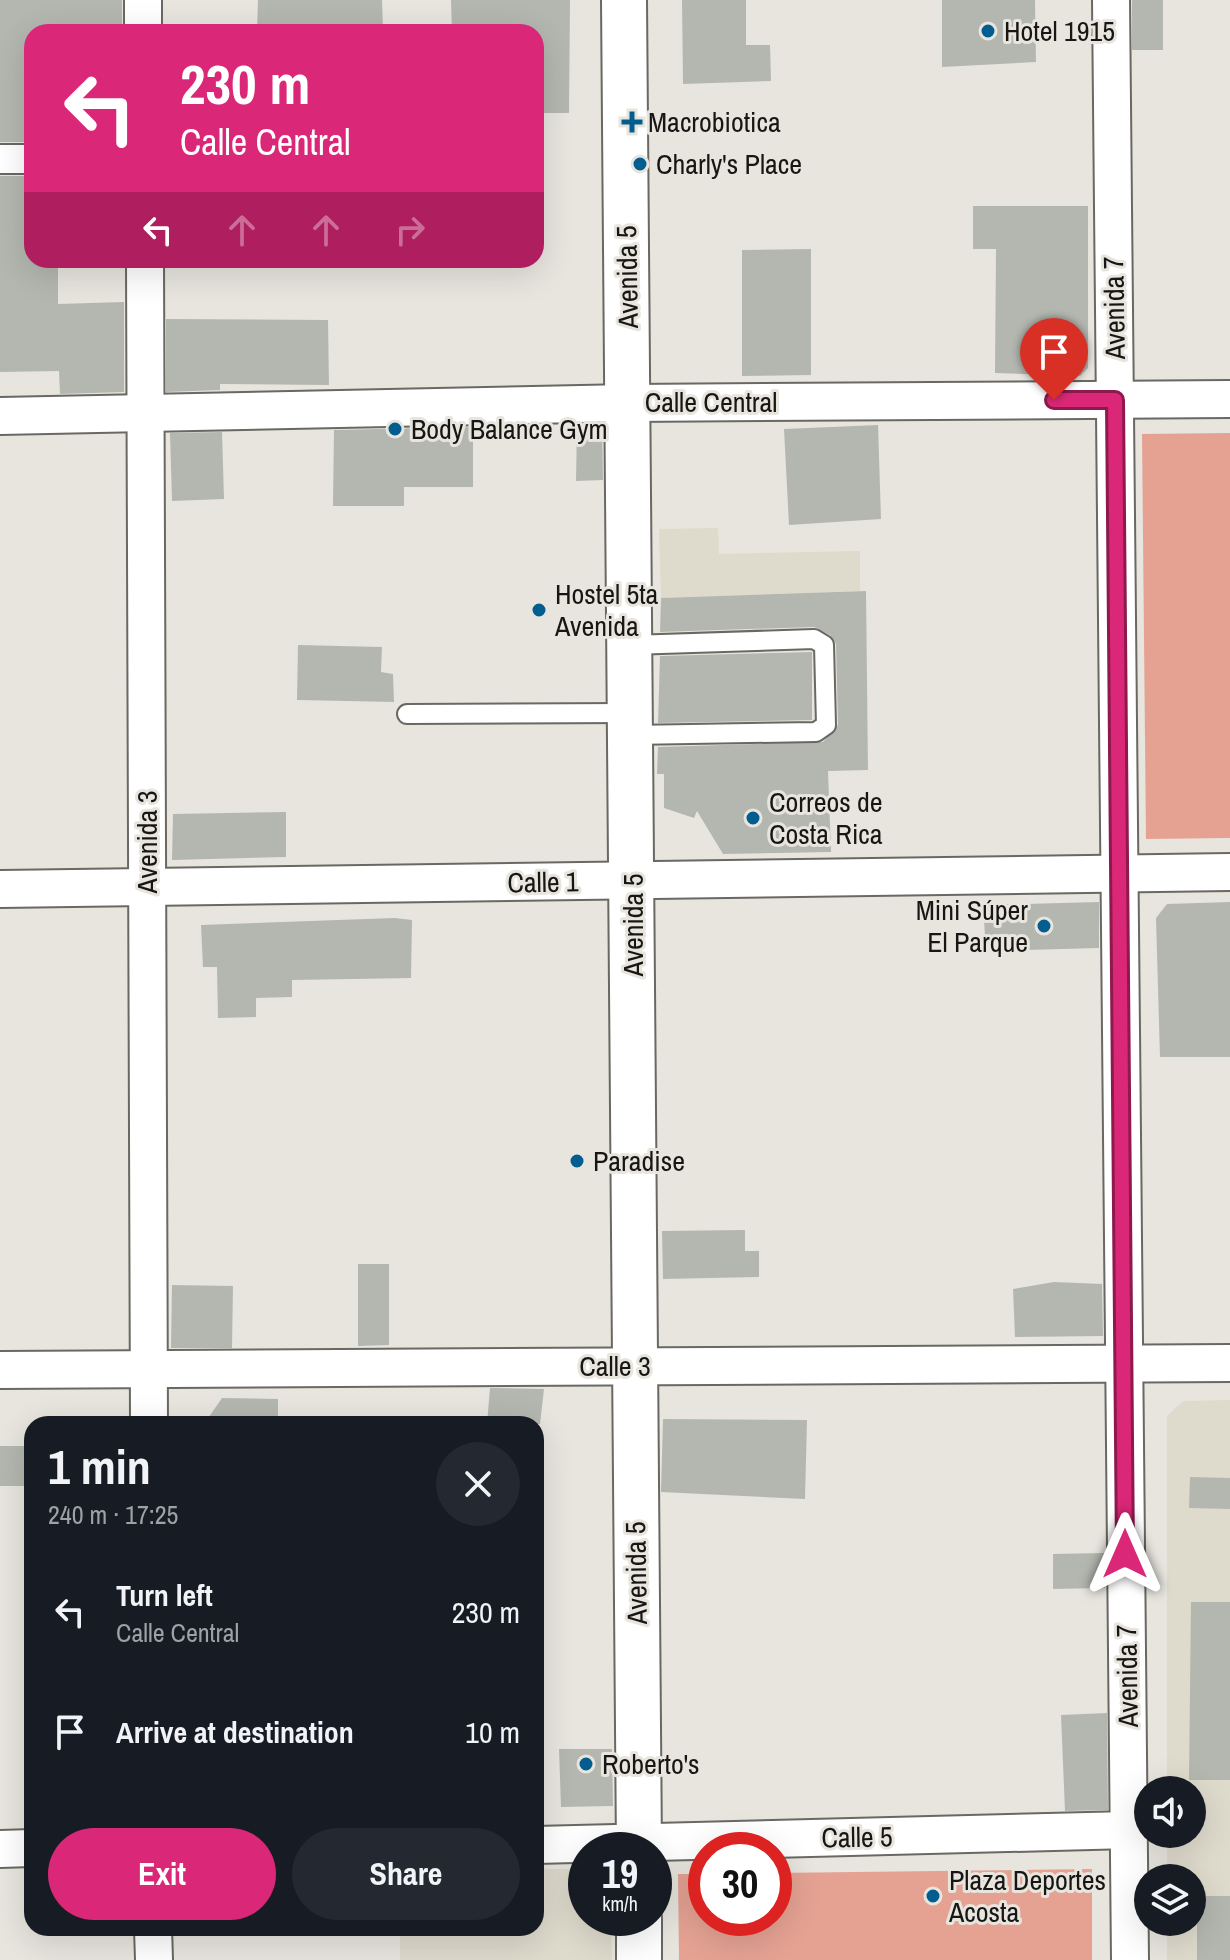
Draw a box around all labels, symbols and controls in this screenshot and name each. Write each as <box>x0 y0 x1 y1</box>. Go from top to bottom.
place label: Hotel 1915 <box>1004 12 1115 50</box>
marker: Hotel 1915 <box>979 22 997 40</box>
text: 230 m <box>180 46 310 121</box>
icon: left <box>48 56 152 160</box>
place label: Macrobiotica <box>648 103 781 141</box>
marker: Macrobiotica <box>623 113 641 131</box>
text: Calle Central <box>180 118 351 166</box>
place label: Charly's Place <box>656 145 802 183</box>
marker: Charly's Place <box>631 155 649 173</box>
icon: left <box>136 208 180 252</box>
icon: ahead <box>220 208 264 252</box>
icon: ahead <box>304 208 348 252</box>
icon: right <box>388 208 432 252</box>
street label: Avenida 5 <box>607 225 647 330</box>
street label: Avenida 7 <box>1094 256 1134 361</box>
pin <box>1020 318 1088 400</box>
icon: arrive <box>1032 330 1076 374</box>
street label: Calle Central <box>645 383 777 421</box>
place label: Body Balance Gym <box>411 410 608 448</box>
marker: Body Balance Gym <box>386 420 404 438</box>
place label: Hostel 5ta Avenida <box>554 575 659 645</box>
marker: Hostel 5ta Avenida <box>530 601 548 619</box>
place label: Correos de Costa Rica <box>769 783 883 853</box>
street label: Avenida 3 <box>128 790 166 895</box>
marker: Correos de Costa Rica <box>744 809 762 827</box>
street label: Calle 1 <box>507 862 579 902</box>
street label: Avenida 5 <box>614 873 652 978</box>
place label: Mini Súper El Parque <box>916 891 1028 961</box>
marker: Mini Súper El Parque <box>1035 917 1053 935</box>
place label: Paradise <box>593 1142 685 1180</box>
marker: Paradise <box>568 1152 586 1170</box>
street label: Calle 3 <box>579 1347 651 1385</box>
text: 1 min <box>48 1434 151 1499</box>
button: close <box>436 1442 520 1526</box>
text: 240 m · 17:25 <box>48 1497 178 1532</box>
position arrow <box>1083 1512 1167 1596</box>
street label: Avenida 5 <box>616 1521 656 1626</box>
text: Turn left <box>116 1575 213 1615</box>
icon: left <box>48 1590 92 1634</box>
text: 230 m <box>452 1592 520 1632</box>
text: Calle Central <box>116 1615 239 1650</box>
street label: Avenida 7 <box>1107 1624 1147 1729</box>
icon: arrive <box>48 1710 92 1754</box>
text: Arrive at destination <box>116 1712 354 1752</box>
text: 10 m <box>465 1712 520 1752</box>
place label: Roberto's <box>602 1745 700 1783</box>
marker: Roberto's <box>577 1755 595 1773</box>
map controls <box>1134 1776 1206 1936</box>
button: sound <box>1134 1776 1206 1848</box>
street label: Calle 5 <box>821 1817 893 1857</box>
button: Exit <box>48 1828 276 1920</box>
button: Share <box>292 1828 520 1920</box>
speed limit sign: 30 <box>688 1832 792 1936</box>
text: 19 <box>602 1847 638 1900</box>
place label: Plaza Deportes Acosta <box>948 1861 1106 1931</box>
button: layers <box>1134 1864 1206 1936</box>
marker: Plaza Deportes Acosta <box>924 1887 942 1905</box>
text: km/h <box>602 1890 638 1917</box>

